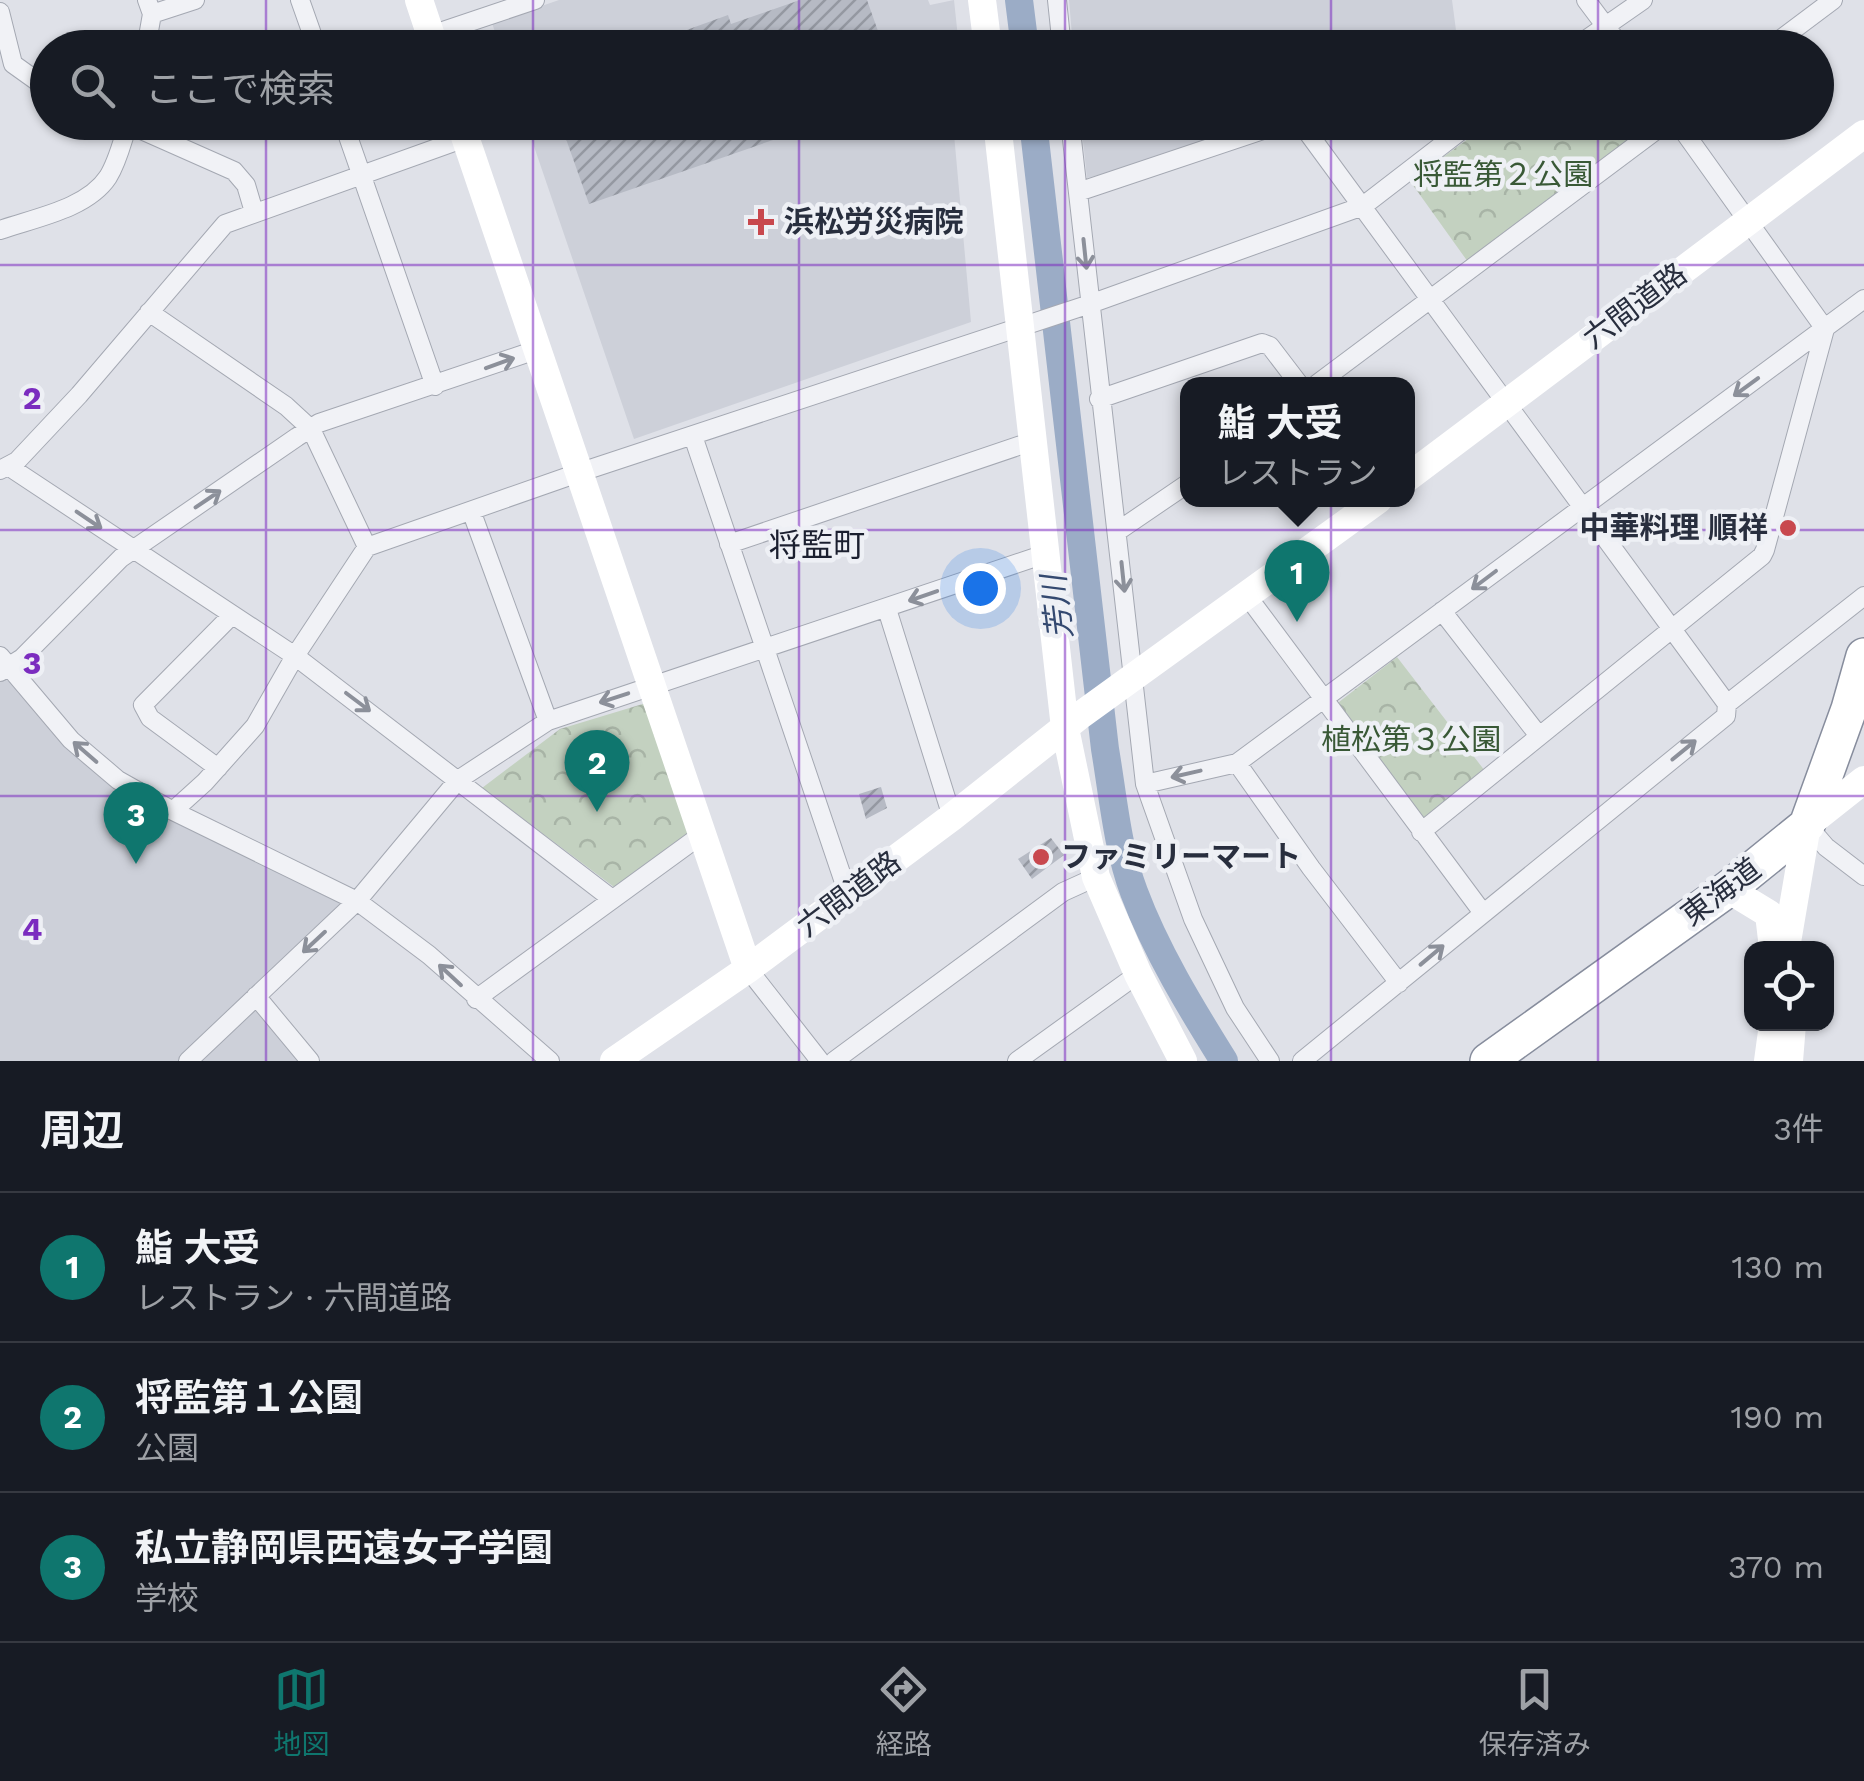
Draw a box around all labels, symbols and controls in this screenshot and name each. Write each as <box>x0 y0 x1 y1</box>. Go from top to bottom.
search box <box>30 30 1834 140</box>
icon: search <box>65 58 120 113</box>
text: ここで検索 <box>145 67 335 111</box>
park label: 将監第２公園 <box>1413 157 1593 192</box>
place label: 浜松労災病院 <box>784 204 964 239</box>
marker: 浜松労災病院 <box>748 209 774 235</box>
one-way arrow <box>1076 238 1095 270</box>
street label: 六間道路 <box>1576 256 1693 356</box>
one-way arrow <box>484 353 515 371</box>
one-way arrow <box>1733 376 1760 397</box>
popup <box>1180 377 1415 507</box>
text: 2 <box>22 379 42 417</box>
text: 鮨 大受 <box>1217 401 1342 445</box>
text: レストラン <box>1217 454 1378 492</box>
one-way arrow <box>193 488 221 509</box>
one-way arrow <box>75 509 103 530</box>
place label: 中華料理 順祥 <box>1579 510 1768 545</box>
marker: 中華料理 順祥 <box>1777 517 1799 539</box>
district label: 将監町 <box>769 526 865 564</box>
pin: 1 <box>1264 540 1330 622</box>
one-way arrow <box>1114 560 1133 592</box>
your location <box>955 563 1006 614</box>
one-way arrow <box>1471 569 1498 590</box>
water label: 芳川 <box>1034 570 1080 641</box>
one-way arrow <box>907 589 939 607</box>
text: 3 <box>23 644 41 682</box>
one-way arrow <box>599 691 631 709</box>
one-way arrow <box>344 692 371 713</box>
park label: 植松第３公園 <box>1321 722 1501 757</box>
pin: 2 <box>564 730 630 812</box>
one-way arrow <box>1671 739 1697 761</box>
one-way arrow <box>73 740 98 763</box>
one-way arrow <box>1171 766 1203 784</box>
pin: 3 <box>104 782 168 864</box>
place label: ファミリーマート <box>1061 839 1301 874</box>
street label: 六間道路 <box>790 844 907 944</box>
marker: ファミリーマート <box>1030 846 1052 868</box>
street label: 東海道 <box>1674 851 1767 933</box>
text: 4 <box>22 910 42 948</box>
one-way arrow <box>302 930 326 954</box>
map controls <box>1744 941 1834 1031</box>
button: locate <box>1744 941 1834 1031</box>
one-way arrow <box>1419 945 1445 967</box>
one-way arrow <box>437 963 463 987</box>
text: 周辺 <box>40 1106 124 1155</box>
text: 3件 <box>1773 1110 1824 1148</box>
text: 鮨 大受 <box>135 1226 260 1270</box>
text: 1 <box>66 1248 79 1286</box>
text: 130 m <box>1732 1248 1824 1286</box>
text: レストラン · 六間道路 <box>135 1279 452 1317</box>
text: 将監第１公園 <box>135 1376 363 1420</box>
text: 2 <box>63 1398 82 1436</box>
text: 190 m <box>1730 1398 1824 1436</box>
text: 公園 <box>135 1429 199 1467</box>
text: 私立静岡県西遠女子学園 <box>135 1526 553 1570</box>
text: 3 <box>63 1548 82 1586</box>
text: 370 m <box>1728 1548 1824 1586</box>
text: 学校 <box>135 1579 199 1617</box>
tab: 地図 <box>273 1662 329 1762</box>
tab: 経路 <box>876 1662 932 1762</box>
tab: 保存済み <box>1479 1662 1591 1762</box>

